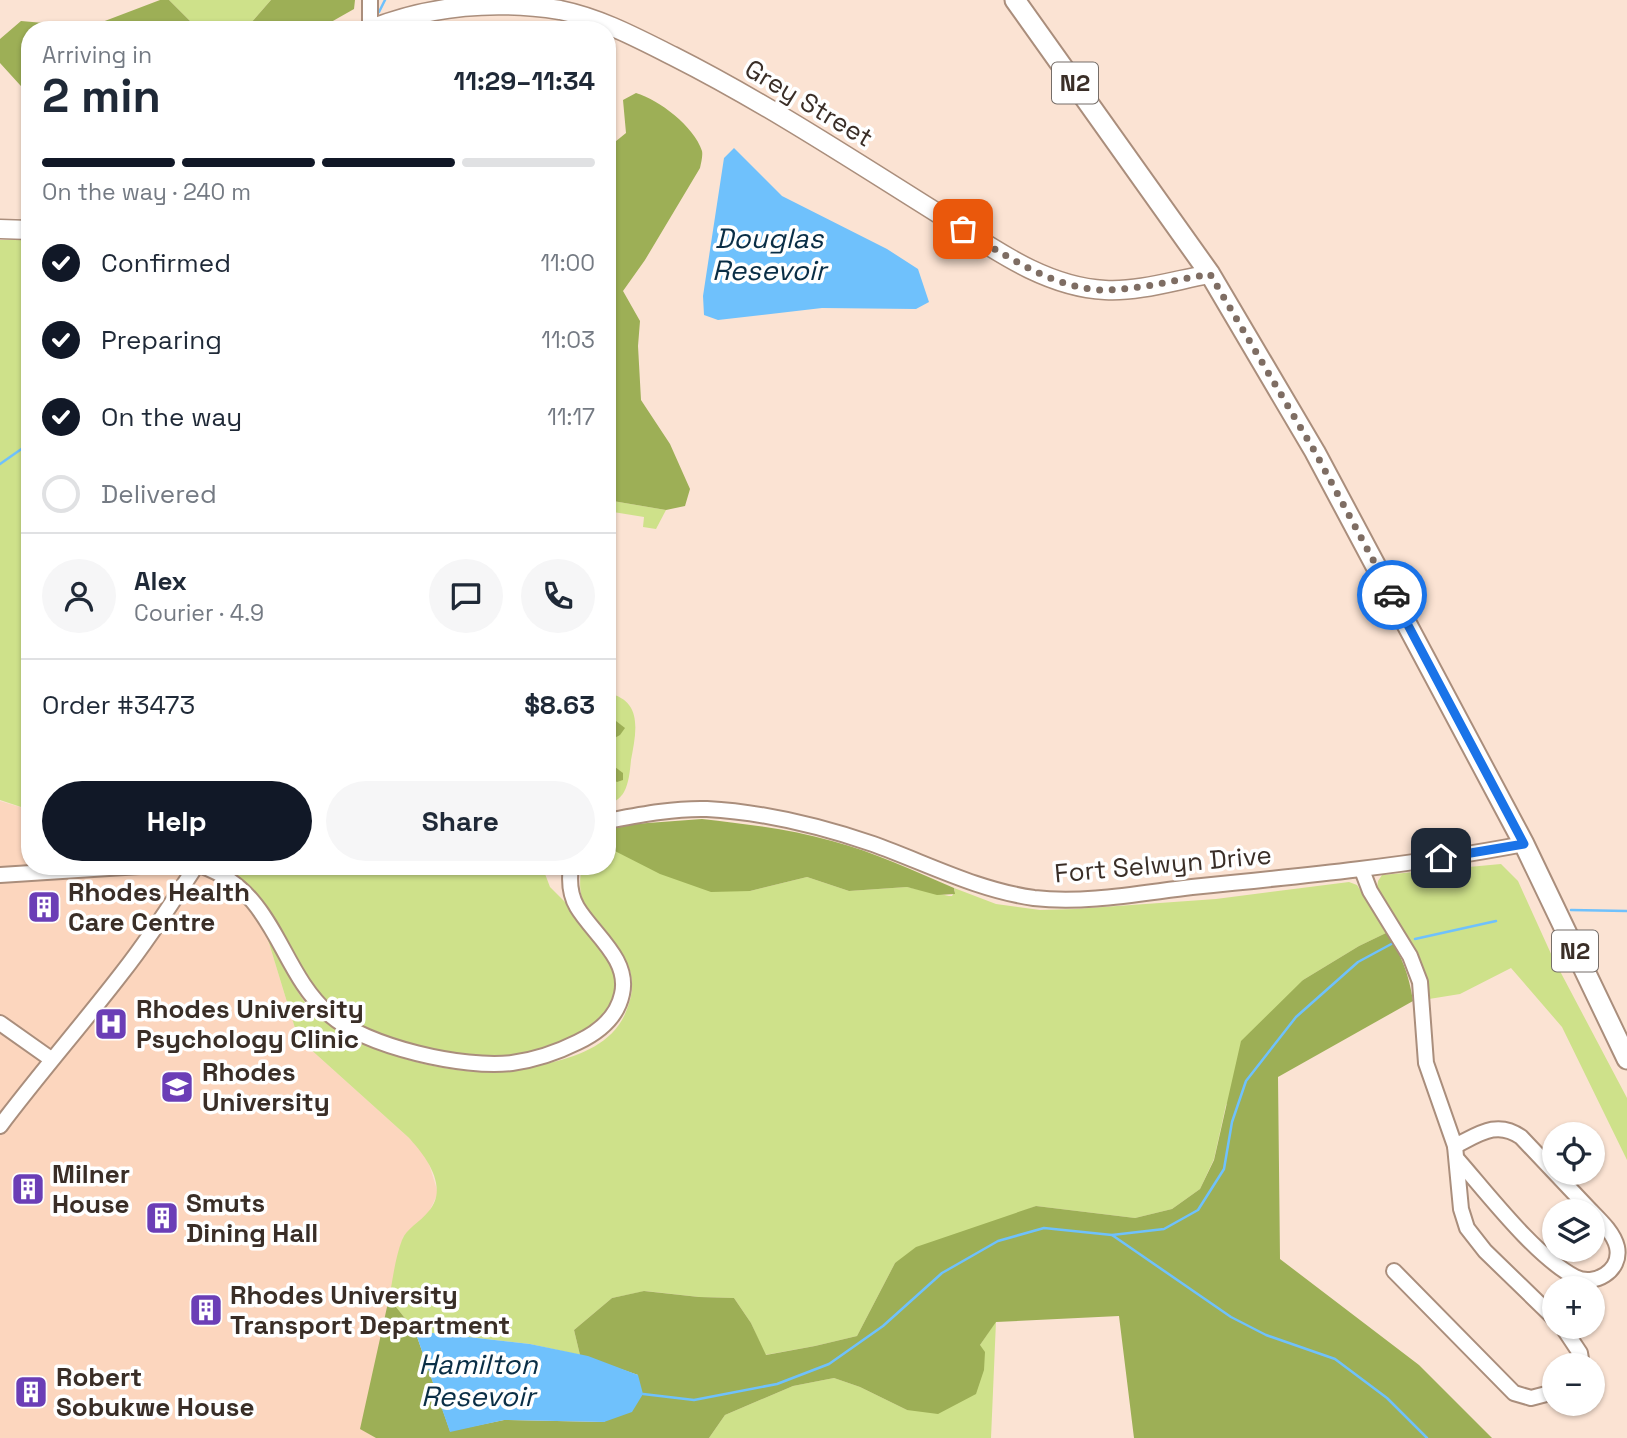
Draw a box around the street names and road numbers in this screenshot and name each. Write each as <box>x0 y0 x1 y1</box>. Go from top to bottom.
street label: Grey Street <box>739 51 879 155</box>
road number: N2 <box>1052 62 1098 104</box>
street label: Fort Selwyn Drive <box>1053 838 1273 890</box>
road number: N2 <box>1552 931 1598 972</box>

